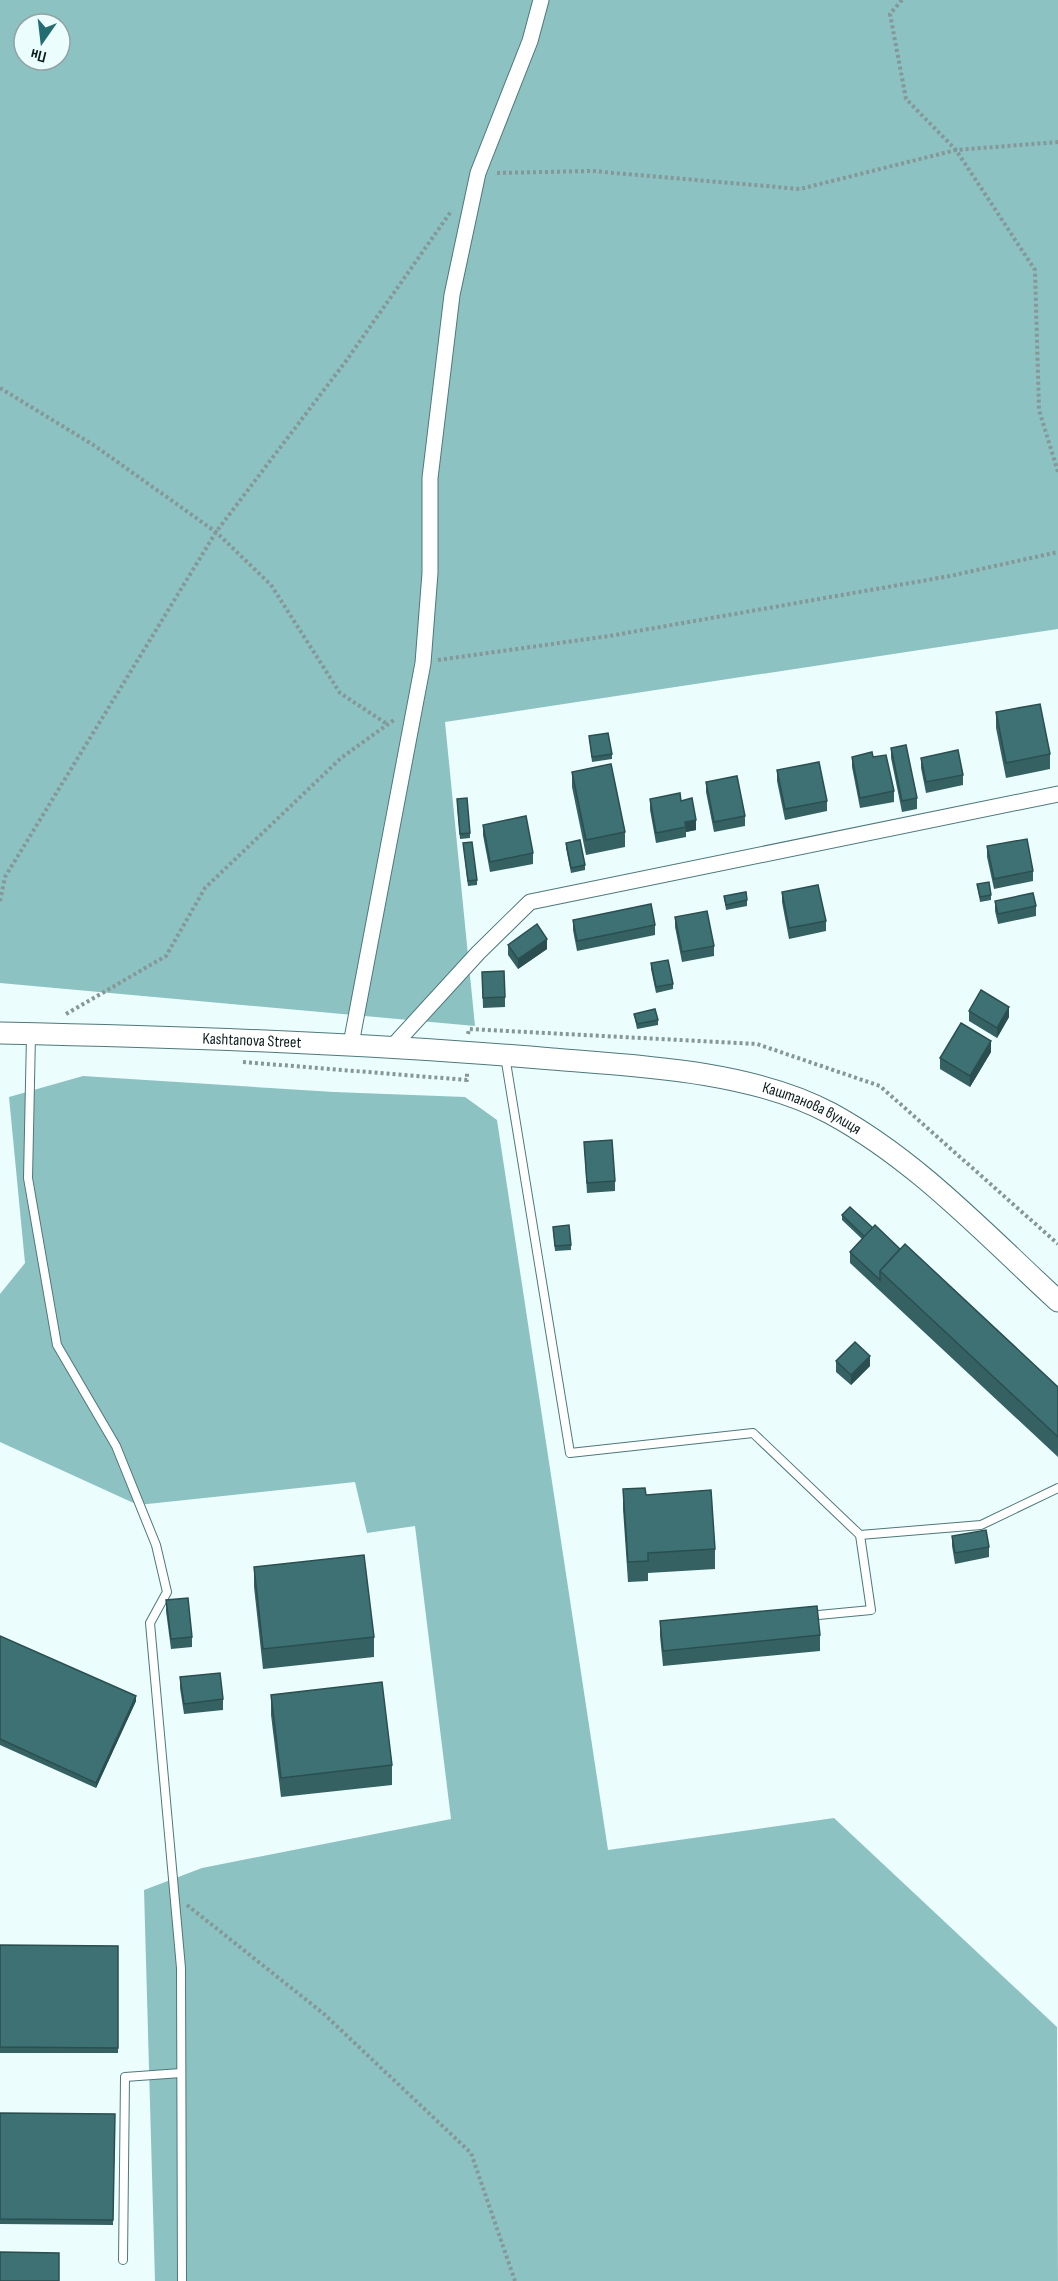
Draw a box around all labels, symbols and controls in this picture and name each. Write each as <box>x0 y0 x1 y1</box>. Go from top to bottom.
north arrow <box>12 12 72 72</box>
text: Пн <box>29 44 49 66</box>
street label: Kashtanova Street <box>202 1029 302 1052</box>
street label: Каштанова вулиця <box>760 1078 865 1139</box>

